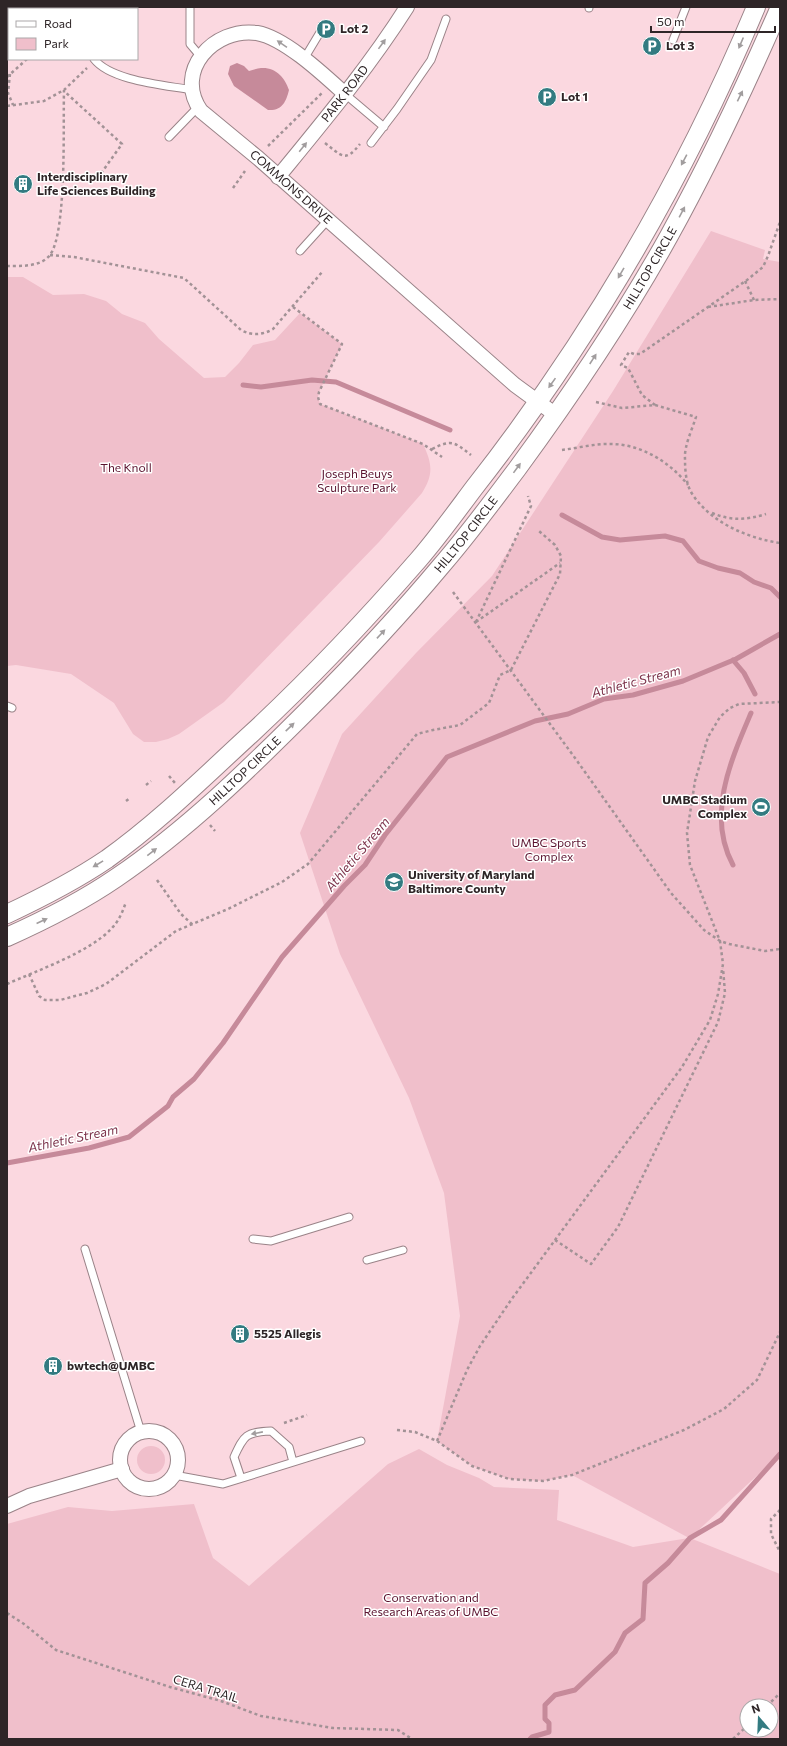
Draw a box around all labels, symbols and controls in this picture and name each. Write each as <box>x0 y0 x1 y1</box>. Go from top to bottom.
legend <box>8 8 138 60</box>
scale bar <box>651 8 775 34</box>
text: 50 m <box>657 14 685 28</box>
text: Road <box>44 16 72 30</box>
parking icon: Lot 2 <box>315 18 337 40</box>
place label: Lot 2 <box>340 21 368 35</box>
parking icon: Lot 3 <box>641 35 663 57</box>
text: Park <box>44 36 70 50</box>
one-way arrow <box>738 37 744 49</box>
one-way arrow <box>378 38 387 49</box>
place label: Lot 3 <box>666 38 694 52</box>
one-way arrow <box>276 40 287 48</box>
street label: PARK ROAD <box>318 62 371 124</box>
parking icon: Lot 1 <box>536 86 558 108</box>
place label: Lot 1 <box>561 89 588 103</box>
one-way arrow <box>737 90 743 101</box>
one-way arrow <box>299 141 308 152</box>
street label: COMMONS DRIVE <box>248 147 335 226</box>
one-way arrow <box>681 154 687 165</box>
place label: Interdisciplinary Life Sciences Building <box>37 169 156 197</box>
building icon: Interdisciplinary Life Sciences Building <box>12 173 34 195</box>
one-way arrow <box>678 206 685 217</box>
street label: HILLTOP CIRCLE <box>620 224 679 312</box>
one-way arrow <box>618 267 625 279</box>
one-way arrow <box>589 354 597 364</box>
one-way arrow <box>548 378 556 389</box>
park label: The Knoll <box>100 460 152 474</box>
one-way arrow <box>513 463 521 473</box>
park label: Joseph Beuys Sculpture Park <box>317 466 397 494</box>
street label: HILLTOP CIRCLE <box>431 493 500 575</box>
one-way arrow <box>376 630 385 639</box>
water label: Athletic Stream <box>589 661 682 701</box>
one-way arrow <box>285 723 295 732</box>
street label: HILLTOP CIRCLE <box>206 733 283 807</box>
place label: UMBC Stadium Complex <box>662 792 747 820</box>
sports icon: UMBC Stadium Complex <box>750 796 772 818</box>
water label: Athletic Stream <box>321 814 393 895</box>
park label: UMBC Sports Complex <box>512 835 586 863</box>
one-way arrow <box>147 847 158 856</box>
one-way arrow <box>92 861 104 868</box>
place label: University of Maryland Baltimore County <box>408 867 534 895</box>
school or university icon: University of Maryland Baltimore County <box>383 871 405 893</box>
one-way arrow <box>37 918 48 924</box>
water label: Athletic Stream <box>26 1121 119 1156</box>
building icon: 5525 Allegis <box>229 1323 251 1345</box>
place label: 5525 Allegis <box>254 1326 322 1340</box>
building icon: bwtech@UMBC <box>42 1355 64 1377</box>
place label: bwtech@UMBC <box>67 1358 155 1372</box>
one-way arrow <box>251 1430 264 1436</box>
park label: Conservation and Research Areas of UMBC <box>363 1590 499 1618</box>
street label: CERA TRAIL <box>172 1671 241 1705</box>
north arrow <box>739 1698 779 1738</box>
text: N <box>750 1701 762 1716</box>

